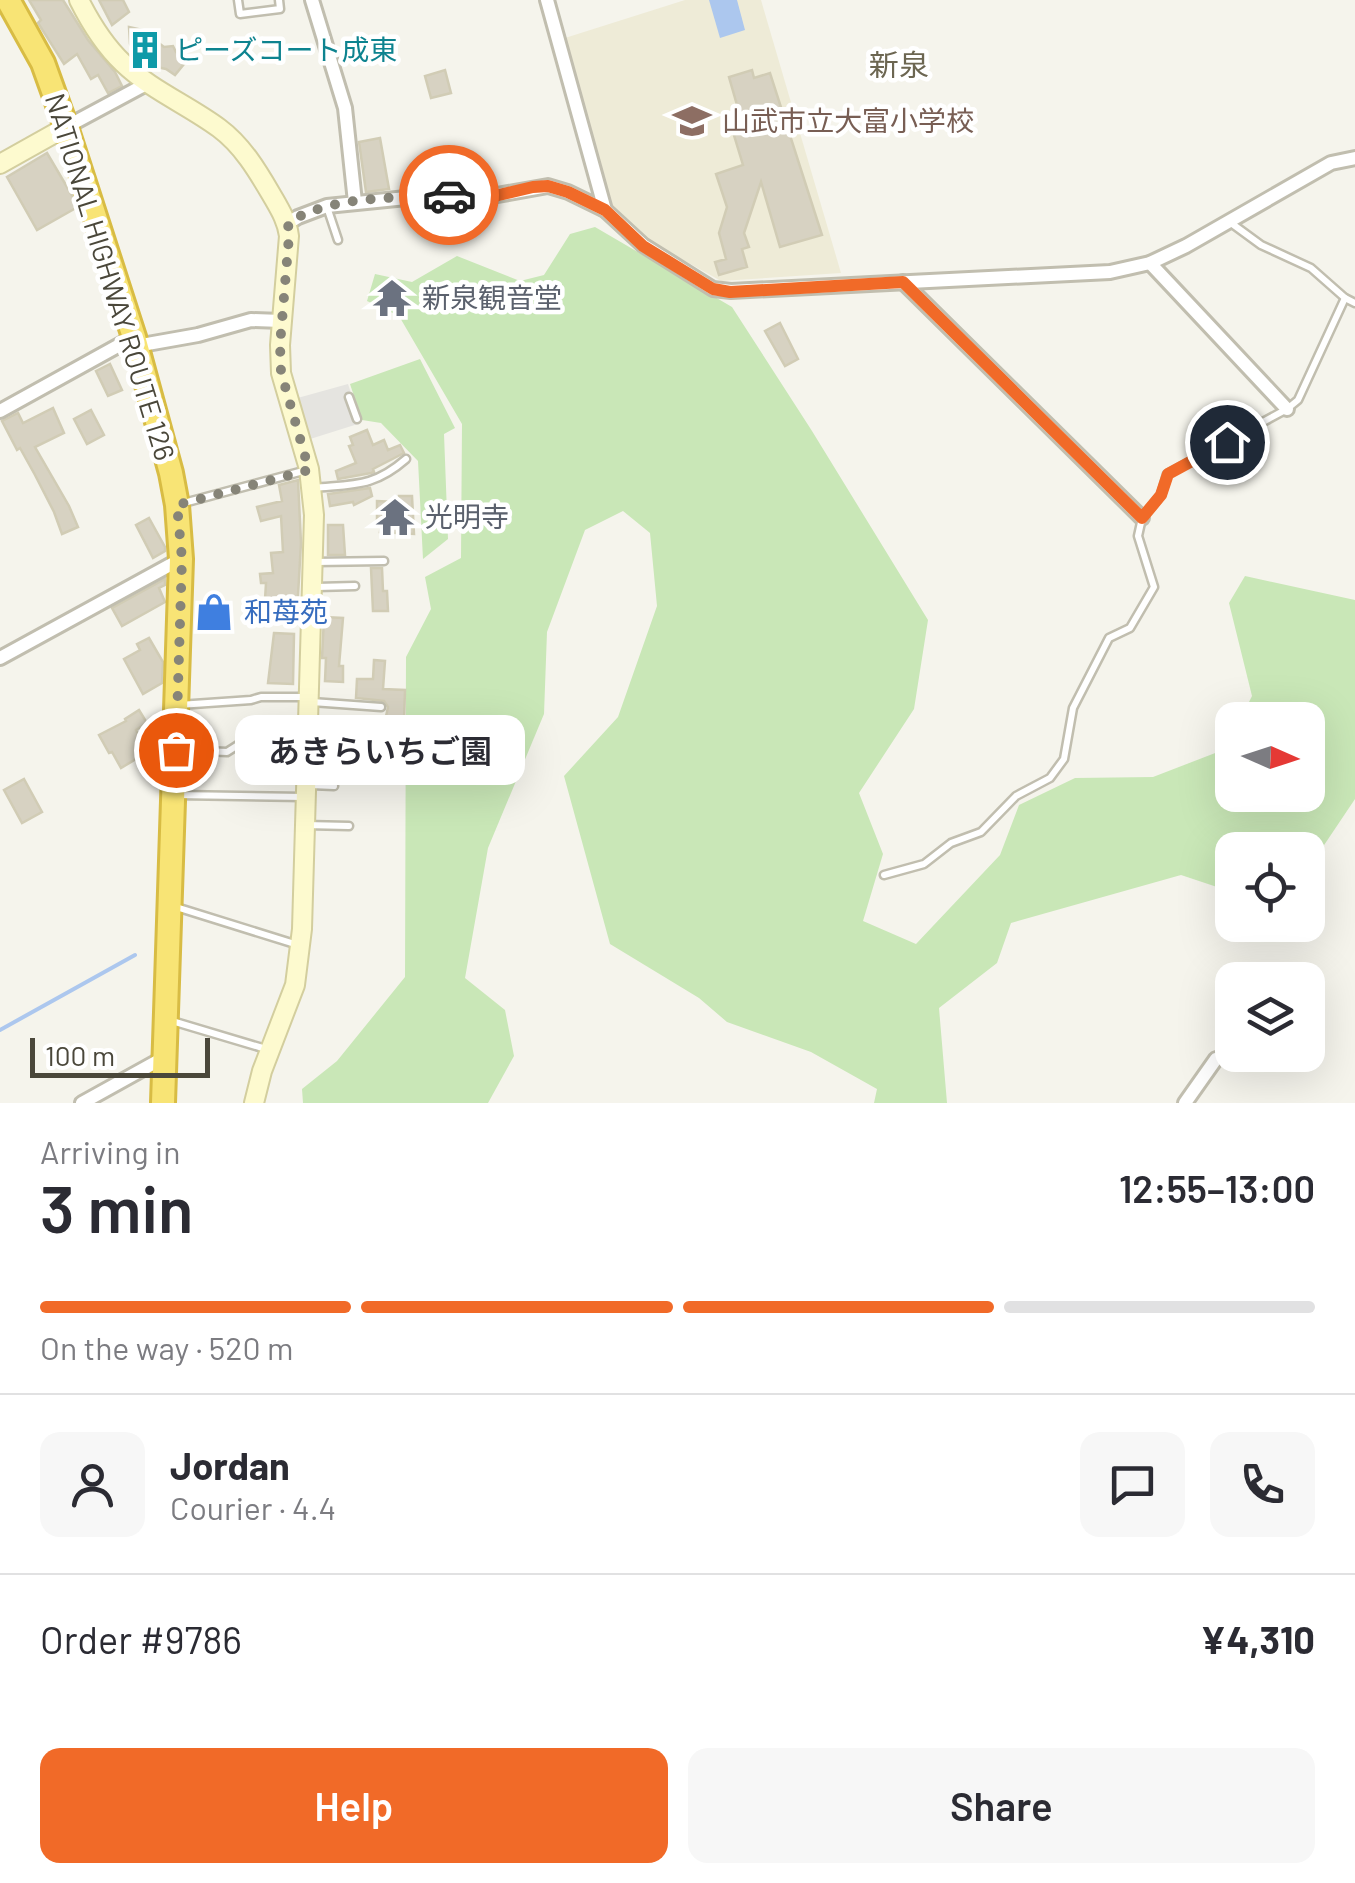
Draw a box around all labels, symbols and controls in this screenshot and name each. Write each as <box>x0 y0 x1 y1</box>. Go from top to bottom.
building icon: ピーズコート成東 <box>124 29 166 71</box>
place label: ピーズコート成東 <box>175 32 398 66</box>
district label: 新泉 <box>869 46 929 82</box>
street label: NATIONAL HIGHWAY ROUTE 126 <box>39 89 183 464</box>
school or university icon: 山武市立大富小学校 <box>671 100 713 142</box>
place label: 山武市立大富小学校 <box>722 103 974 137</box>
courier <box>399 145 499 245</box>
icon: car <box>422 168 477 223</box>
temple icon: 新泉観音堂 <box>371 277 413 319</box>
place label: 新泉観音堂 <box>422 280 562 314</box>
pin <box>1185 400 1270 485</box>
icon: home <box>1200 415 1255 470</box>
temple icon: 光明寺 <box>374 496 416 538</box>
place label: 光明寺 <box>425 499 509 533</box>
shop icon: 和苺苑 <box>193 591 235 633</box>
place label: 和苺苑 <box>244 594 328 628</box>
north arrow <box>1215 702 1325 812</box>
map controls <box>1215 702 1325 1072</box>
pin <box>134 708 219 793</box>
callout: あきらいちご園 <box>236 715 526 785</box>
icon: bag <box>149 723 204 778</box>
text: あきらいちご園 <box>268 731 492 769</box>
button: locate <box>1215 832 1325 942</box>
button: layers <box>1215 962 1325 1072</box>
scale bar <box>30 1033 210 1078</box>
text: 100 m <box>45 1038 115 1072</box>
text: Arriving in <box>40 1132 180 1170</box>
text: 12:55–13:00 <box>1119 1165 1315 1211</box>
text: 3 min <box>40 1168 193 1246</box>
text: On the way · 520 m <box>40 1328 293 1366</box>
button: person <box>40 1432 145 1537</box>
button: chat <box>1080 1432 1185 1537</box>
button: phone <box>1210 1432 1315 1537</box>
text: Jordan <box>170 1442 290 1488</box>
text: Courier · 4.4 <box>170 1488 336 1526</box>
text: Order #9786 <box>40 1616 242 1662</box>
text: ¥4,310 <box>1200 1616 1315 1662</box>
button: Help <box>40 1748 668 1863</box>
button: Share <box>688 1748 1315 1863</box>

